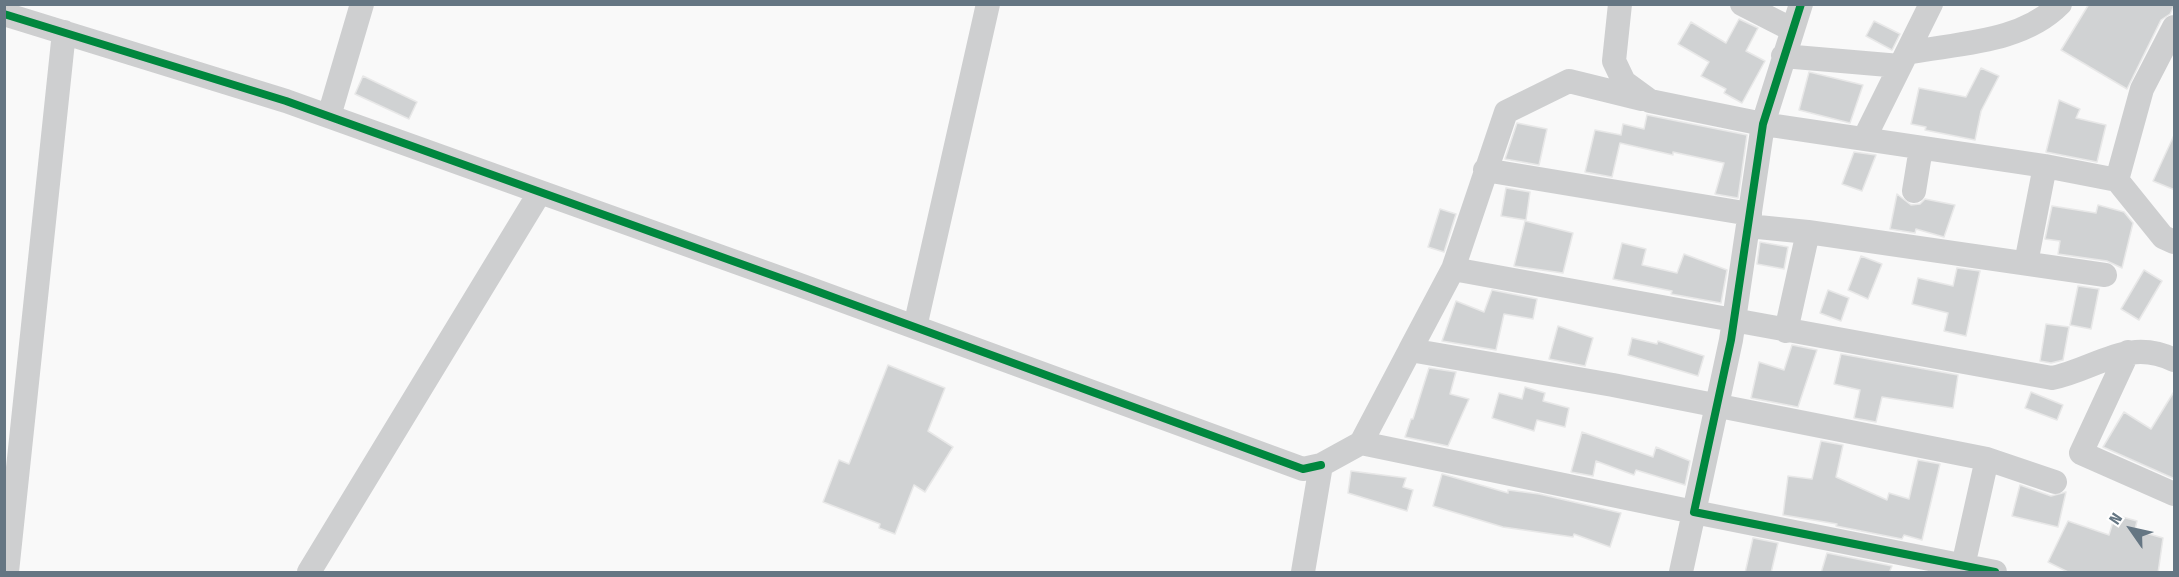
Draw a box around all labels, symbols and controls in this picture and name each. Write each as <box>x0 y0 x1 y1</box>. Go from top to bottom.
north arrow <box>2101 499 2161 559</box>
text: N <box>2105 509 2126 528</box>

